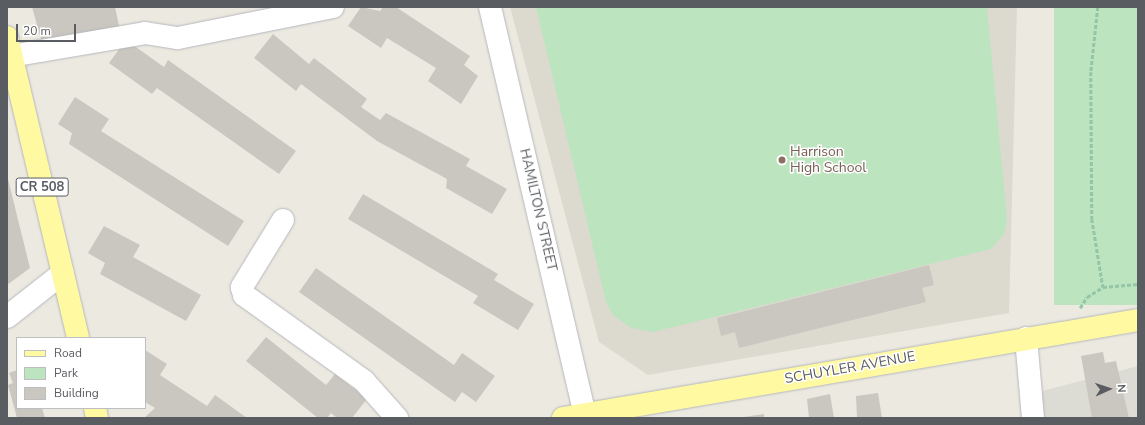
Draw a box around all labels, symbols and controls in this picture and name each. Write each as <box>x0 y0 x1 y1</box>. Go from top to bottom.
scale bar <box>18 16 78 42</box>
text: 20 m <box>23 23 51 39</box>
place label: Harrison High School <box>790 144 866 176</box>
street label: HAMILTON STREET <box>516 147 560 273</box>
marker: Harrison High School <box>777 155 787 165</box>
road number: CR 508 <box>15 176 69 198</box>
legend <box>16 337 146 409</box>
text: Road <box>54 345 82 361</box>
street label: SCHUYLER AVENUE <box>783 348 917 388</box>
text: Park <box>54 365 78 381</box>
north arrow <box>1089 369 1129 409</box>
text: N <box>1114 384 1129 393</box>
text: Building <box>54 385 99 401</box>

